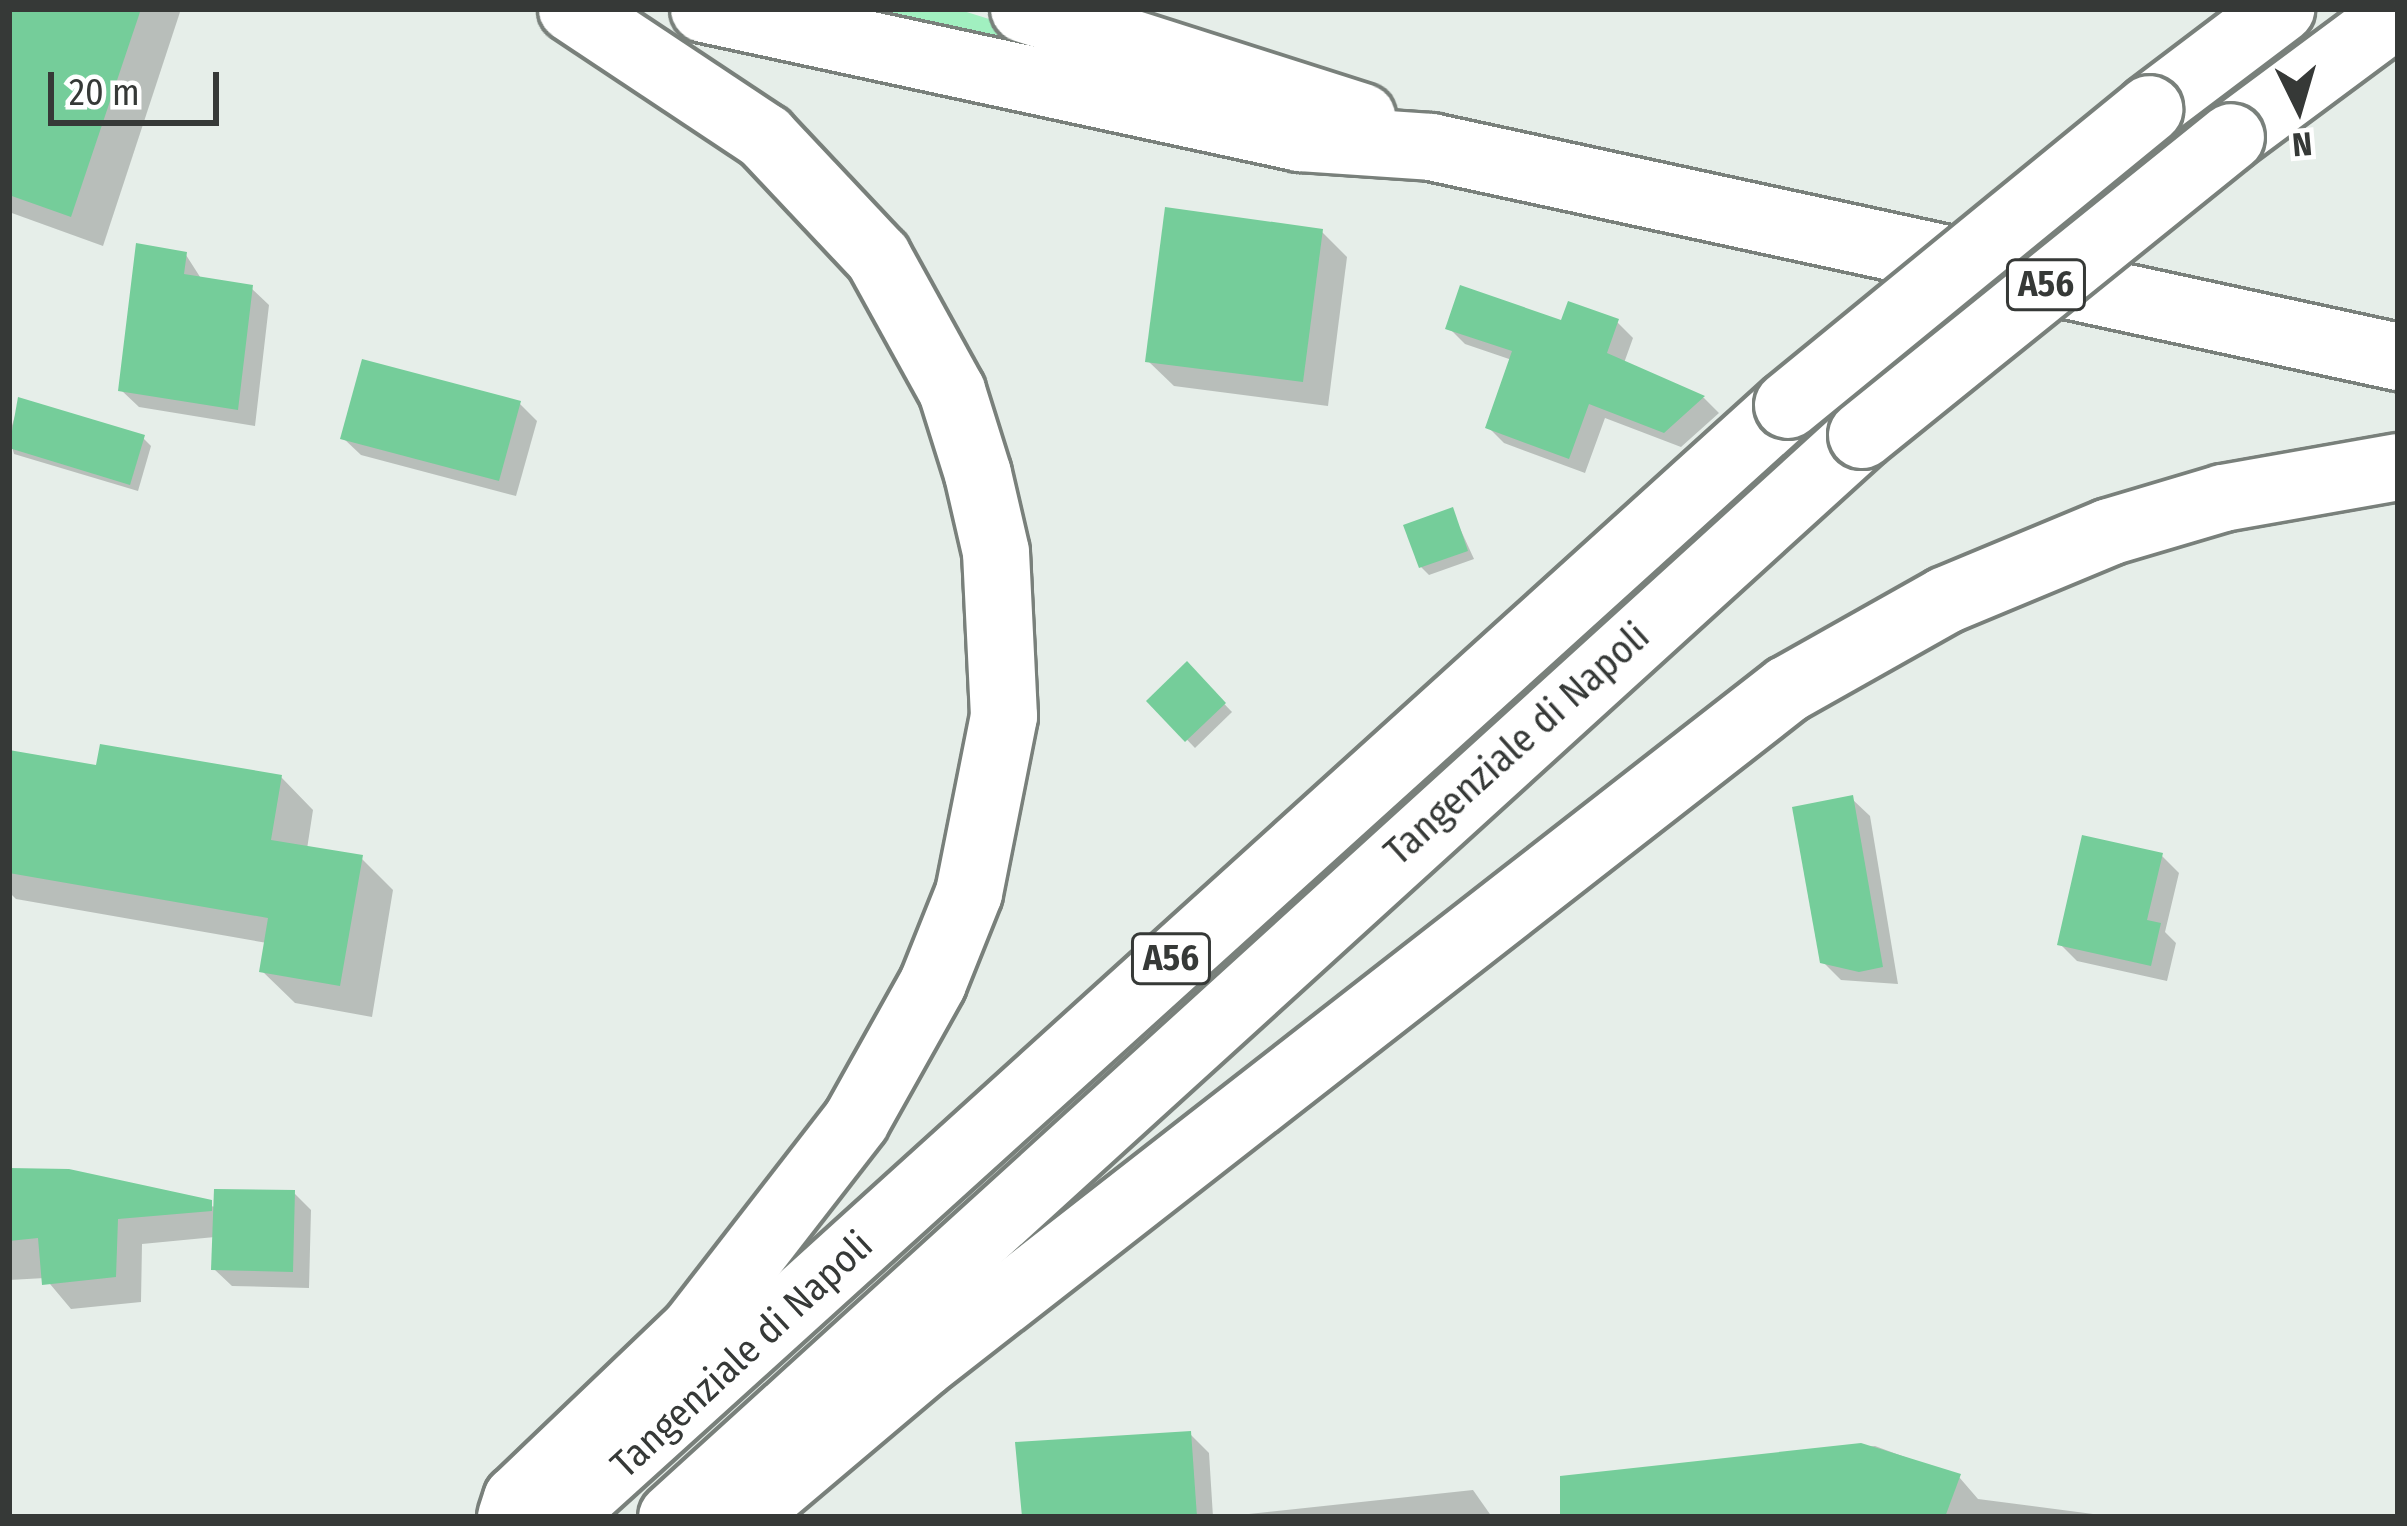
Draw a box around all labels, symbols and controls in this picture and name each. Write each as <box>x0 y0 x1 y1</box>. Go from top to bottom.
scale bar <box>54 48 225 122</box>
north arrow <box>2239 48 2359 168</box>
text: 20 m <box>69 71 140 115</box>
text: N <box>2291 123 2314 165</box>
road number: A56 <box>2004 255 2088 315</box>
street label: Tangenziale di Napoli <box>1375 613 1659 875</box>
road number: A56 <box>1129 929 1213 989</box>
street label: Tangenziale di Napoli <box>602 1222 882 1488</box>

